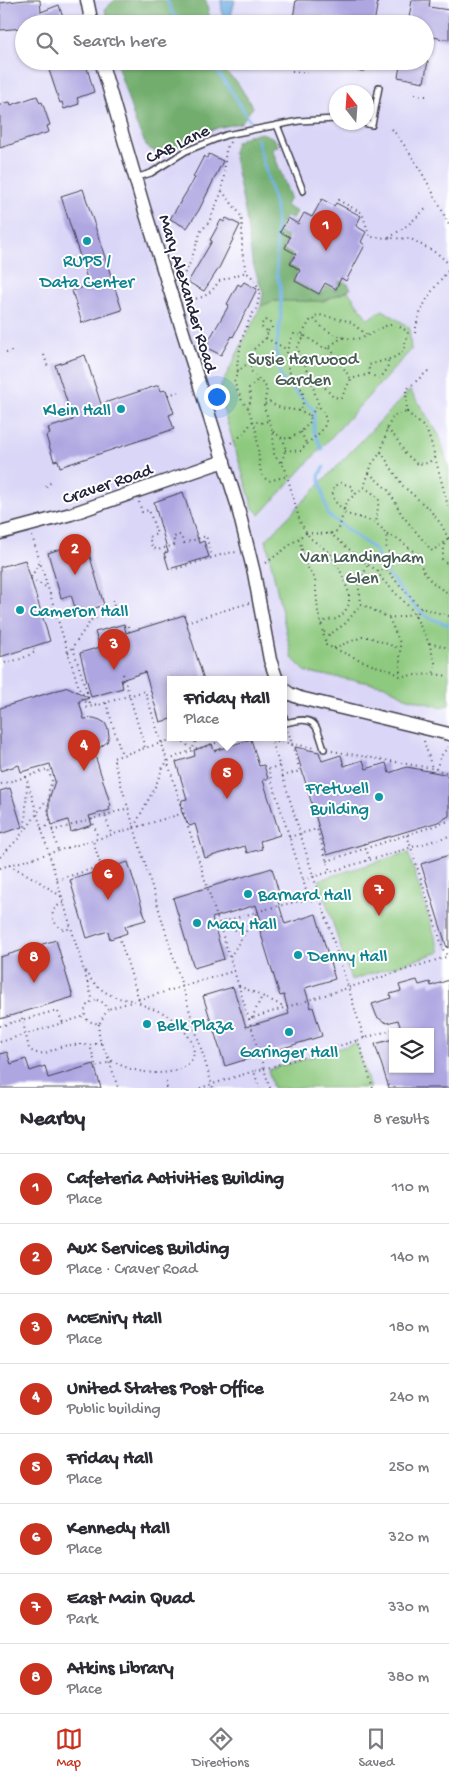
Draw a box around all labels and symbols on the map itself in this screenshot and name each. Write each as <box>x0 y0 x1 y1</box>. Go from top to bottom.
north arrow <box>329 85 374 130</box>
street label: CAB Lane <box>143 121 214 170</box>
pin: 1 <box>310 210 342 251</box>
street label: Mary Alexander Road <box>153 212 221 376</box>
marker: RUP5 / Data Center <box>81 235 93 247</box>
place label: RUP5 / Data Center <box>39 252 136 294</box>
park label: Susie Harwood Garden <box>248 350 360 392</box>
your location <box>204 384 230 410</box>
place label: Klein Hall <box>43 401 111 422</box>
marker: Klein Hall <box>115 403 127 415</box>
street label: Craver Road <box>60 460 157 510</box>
pin: 2 <box>59 534 91 575</box>
park label: Van Landingham Glen <box>299 548 424 590</box>
place label: Cameron Hall <box>30 602 129 623</box>
marker: Cameron Hall <box>14 604 26 616</box>
pin: 3 <box>98 629 130 670</box>
pin: 4 <box>68 730 100 771</box>
pin: 5 <box>211 758 243 799</box>
place label: Fretwell Building <box>305 779 369 821</box>
marker: Fretwell Building <box>373 791 385 803</box>
pin: 6 <box>92 859 124 900</box>
pin: 7 <box>363 875 395 916</box>
place label: Barnard Hall <box>257 886 352 907</box>
marker: Barnard Hall <box>242 888 254 900</box>
place label: Macy Hall <box>207 915 277 936</box>
marker: Macy Hall <box>191 917 203 929</box>
pin: 8 <box>18 942 50 983</box>
place label: Denny Hall <box>307 947 387 968</box>
marker: Denny Hall <box>292 949 304 961</box>
place label: Belk Plaza <box>156 1016 235 1037</box>
marker: Belk Plaza <box>141 1018 153 1030</box>
marker: Garinger Hall <box>283 1026 295 1038</box>
place label: Garinger Hall <box>240 1043 338 1064</box>

